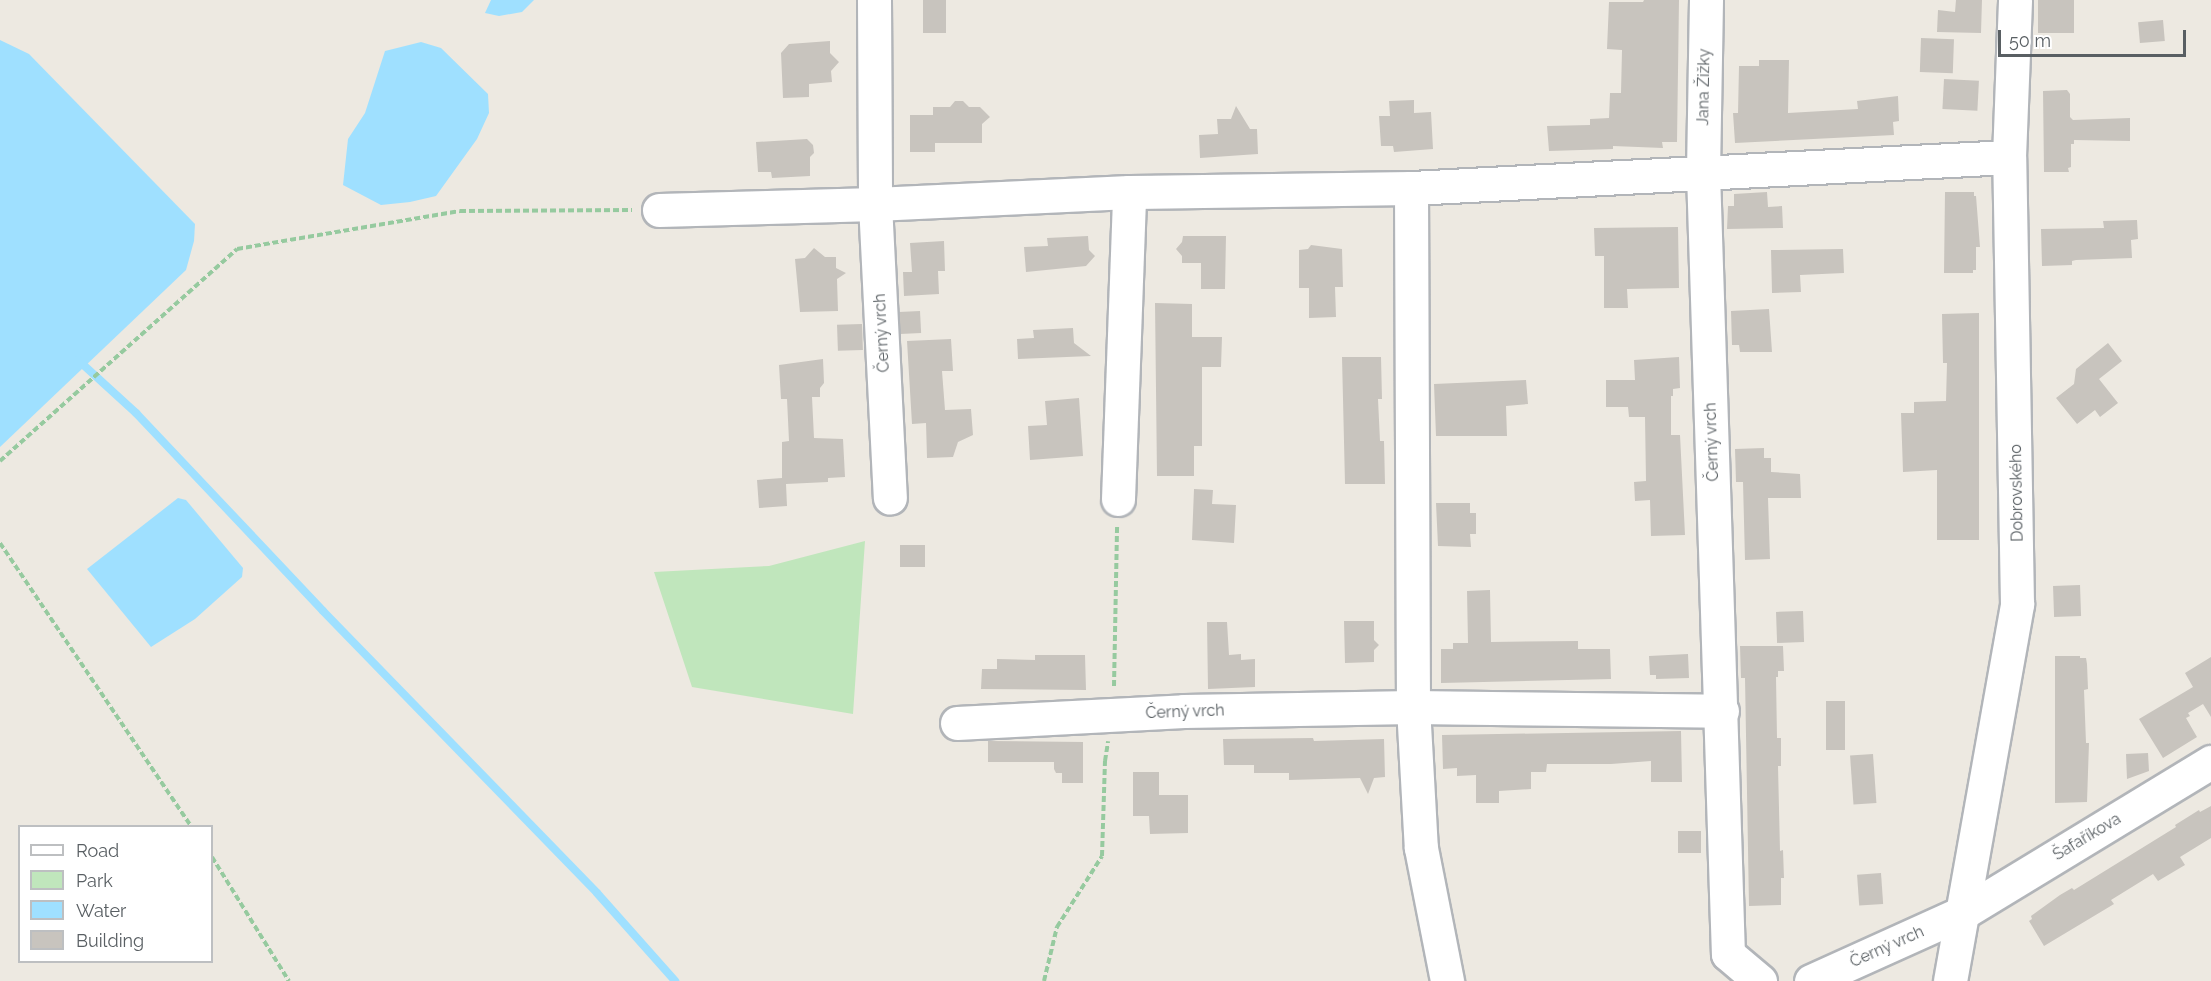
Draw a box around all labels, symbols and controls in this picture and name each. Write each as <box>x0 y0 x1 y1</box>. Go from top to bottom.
scale bar <box>2001 18 2188 56</box>
text: 50 m <box>2009 30 2051 51</box>
street label: Jana Žižky <box>1694 48 1714 126</box>
street label: Černý vrch <box>870 293 894 373</box>
street label: Černý vrch <box>1701 402 1723 482</box>
street label: Dobrovského <box>2007 444 2027 542</box>
street label: Černý vrch <box>1145 701 1225 723</box>
street label: Šafaříkova <box>2050 809 2124 865</box>
legend <box>18 825 213 963</box>
text: Road <box>76 840 119 861</box>
text: Park <box>76 870 113 891</box>
text: Water <box>76 900 126 921</box>
street label: Černý vrch <box>1847 922 1927 972</box>
text: Building <box>76 930 144 951</box>

